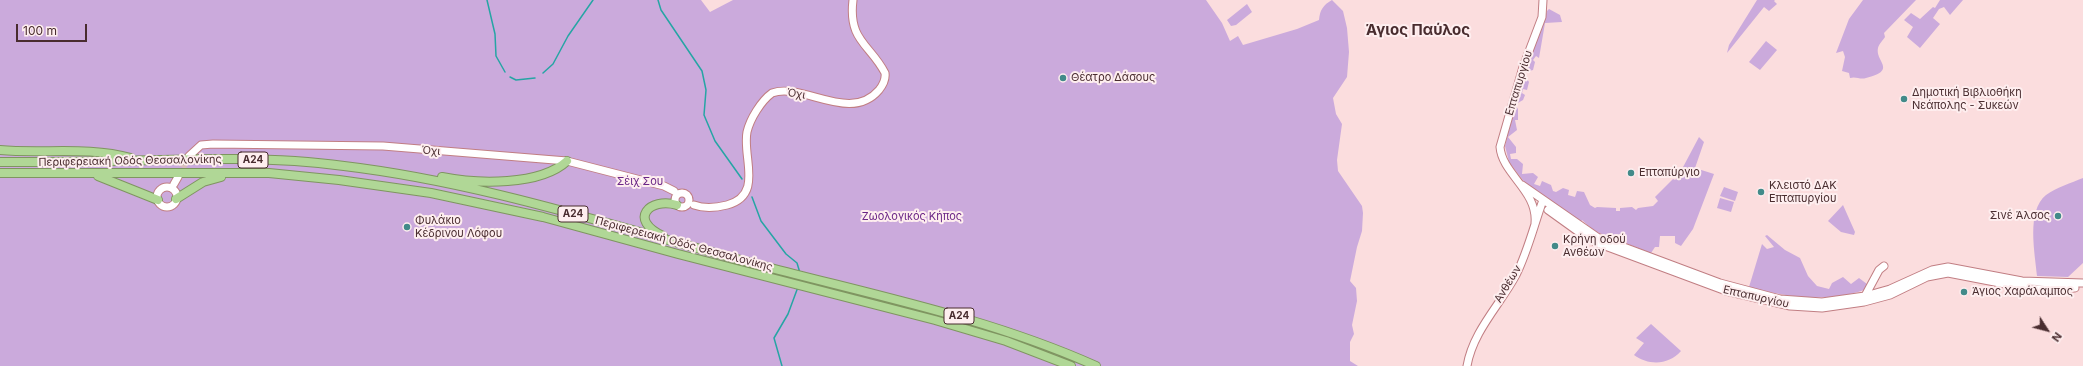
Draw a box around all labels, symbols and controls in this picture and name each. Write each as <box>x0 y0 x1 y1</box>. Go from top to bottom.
scale bar <box>18 16 89 42</box>
district label: Άγιος Παύλος <box>1366 21 1470 39</box>
text: 100 m <box>23 23 57 38</box>
street label: Επταπυργίου <box>1503 49 1535 117</box>
place label: Θέατρο Δάσους <box>1071 71 1155 85</box>
marker: Θέατρο Δάσους <box>1058 73 1068 83</box>
street label: Όχι <box>786 86 806 102</box>
place label: Δημοτική Βιβλιοθήκη Νεάπολης - Συκεών <box>1912 86 2022 112</box>
marker: Δημοτική Βιβλιοθήκη Νεάπολης - Συκεών <box>1899 94 1909 104</box>
street label: Όχι <box>421 144 441 158</box>
road number: Α24 <box>238 152 268 168</box>
street label: Περιφερειακή Οδός Θεσσαλονίκης <box>38 153 222 169</box>
place label: Επταπύργιο <box>1639 166 1700 180</box>
marker: Επταπύργιο <box>1626 168 1636 178</box>
park label: Σέιχ Σου <box>617 175 663 189</box>
place label: Κλειστό ΔΑΚ Επταπυργίου <box>1769 179 1837 205</box>
marker: Κλειστό ΔΑΚ Επταπυργίου <box>1756 187 1766 197</box>
road number: Α24 <box>558 206 588 222</box>
place label: Σινέ Άλσος <box>1990 209 2050 223</box>
park label: Ζωολογικός Κήπος <box>862 210 962 224</box>
marker: Σινέ Άλσος <box>2053 211 2063 221</box>
place label: Φυλάκιο Κέδρινου Λόφου <box>415 214 502 240</box>
street label: Περιφερειακή Οδός Θεσσαλονίκης <box>594 214 774 274</box>
marker: Φυλάκιο Κέδρινου Λόφου <box>402 222 412 232</box>
place label: Κρήνη οδού Ανθέων <box>1563 233 1626 259</box>
marker: Κρήνη οδού Ανθέων <box>1550 241 1560 251</box>
street label: Ανθέων <box>1492 263 1524 305</box>
street label: Επταπυργίου <box>1722 283 1790 311</box>
place label: Άγιος Χαράλαμπος <box>1972 285 2073 299</box>
marker: Άγιος Χαράλαμπος <box>1959 287 1969 297</box>
road number: Α24 <box>944 308 974 324</box>
north arrow <box>2027 310 2067 350</box>
text: N <box>2049 330 2065 345</box>

